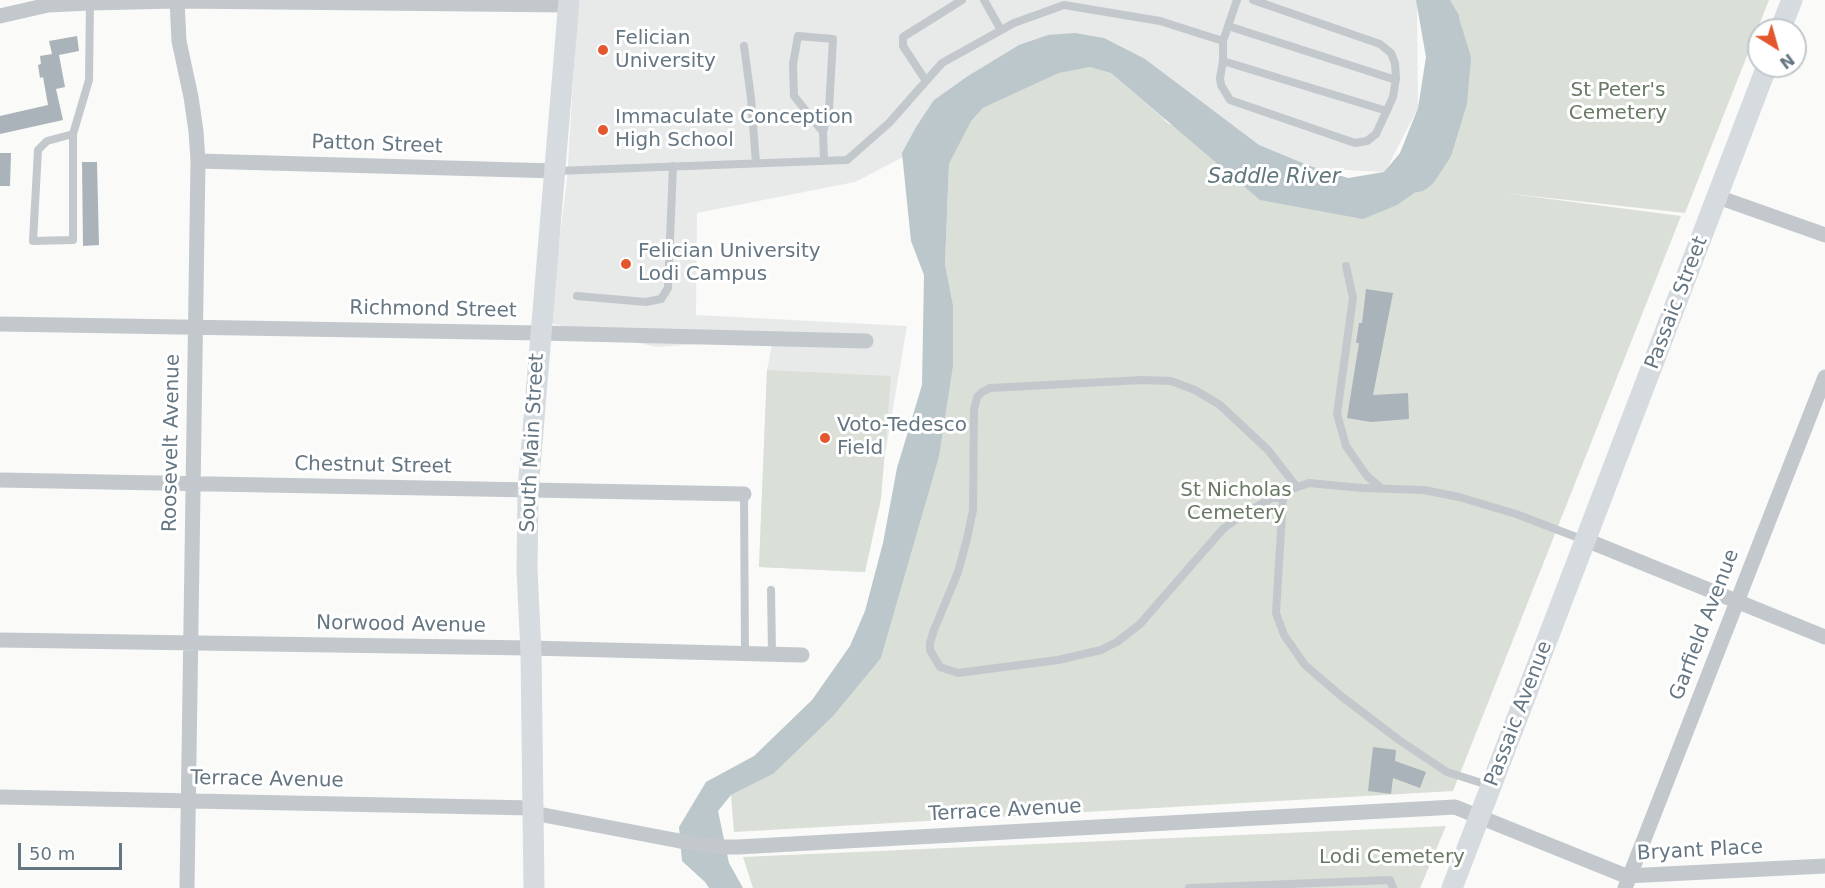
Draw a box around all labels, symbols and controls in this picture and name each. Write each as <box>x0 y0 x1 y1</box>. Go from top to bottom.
north arrow <box>1747 18 1807 78</box>
place label: Felician University <box>615 27 716 74</box>
marker: Felician University <box>596 43 610 57</box>
text: N <box>1776 50 1798 73</box>
park label: St Peter's Cemetery <box>1569 79 1667 126</box>
place label: Immaculate Conception High School <box>615 106 853 153</box>
marker: Immaculate Conception High School <box>596 123 610 137</box>
street label: Patton Street <box>311 131 443 159</box>
water label: Saddle River <box>1208 165 1340 191</box>
street label: Passaic Street <box>1641 233 1713 373</box>
place label: Felician University Lodi Campus <box>638 240 821 287</box>
marker: Felician University Lodi Campus <box>619 257 633 271</box>
street label: Richmond Street <box>349 297 517 323</box>
street label: South Main Street <box>516 353 550 533</box>
street label: Roosevelt Avenue <box>158 354 186 532</box>
place label: Voto-Tedesco Field <box>837 414 967 461</box>
marker: Voto-Tedesco Field <box>818 431 832 445</box>
street label: Chestnut Street <box>294 453 452 479</box>
park label: St Nicholas Cemetery <box>1180 479 1292 526</box>
street label: Garfield Avenue <box>1665 546 1745 704</box>
street label: Norwood Avenue <box>316 612 486 638</box>
street label: Passaic Avenue <box>1480 638 1558 790</box>
street label: Terrace Avenue <box>190 767 344 793</box>
street label: Terrace Avenue <box>928 795 1082 827</box>
scale bar <box>21 831 124 869</box>
street label: Bryant Place <box>1636 836 1764 866</box>
text: 50 m <box>29 843 75 864</box>
park label: Lodi Cemetery <box>1319 846 1465 870</box>

